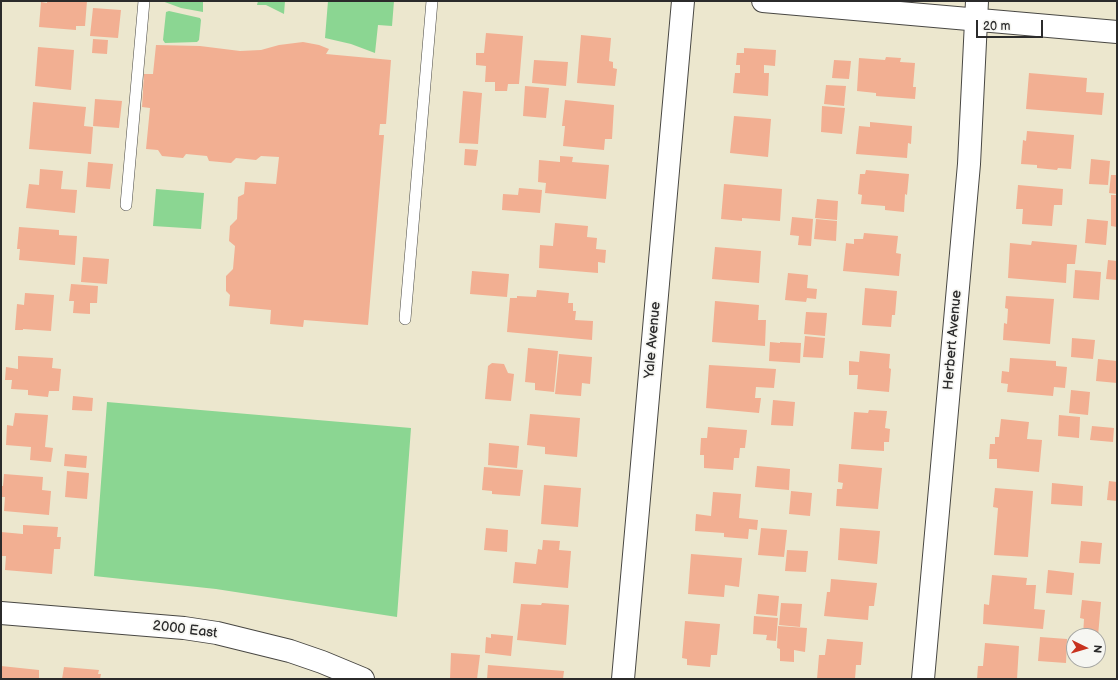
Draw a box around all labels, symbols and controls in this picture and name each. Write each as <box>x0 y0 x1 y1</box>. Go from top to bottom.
scale bar <box>978 12 1045 38</box>
text: 20 m <box>983 19 1010 34</box>
street label: Herbert Avenue <box>940 289 966 391</box>
street label: Yale Avenue <box>641 301 665 379</box>
street label: 2000 East <box>152 618 218 642</box>
north arrow <box>1066 628 1106 668</box>
text: N <box>1091 644 1104 654</box>

